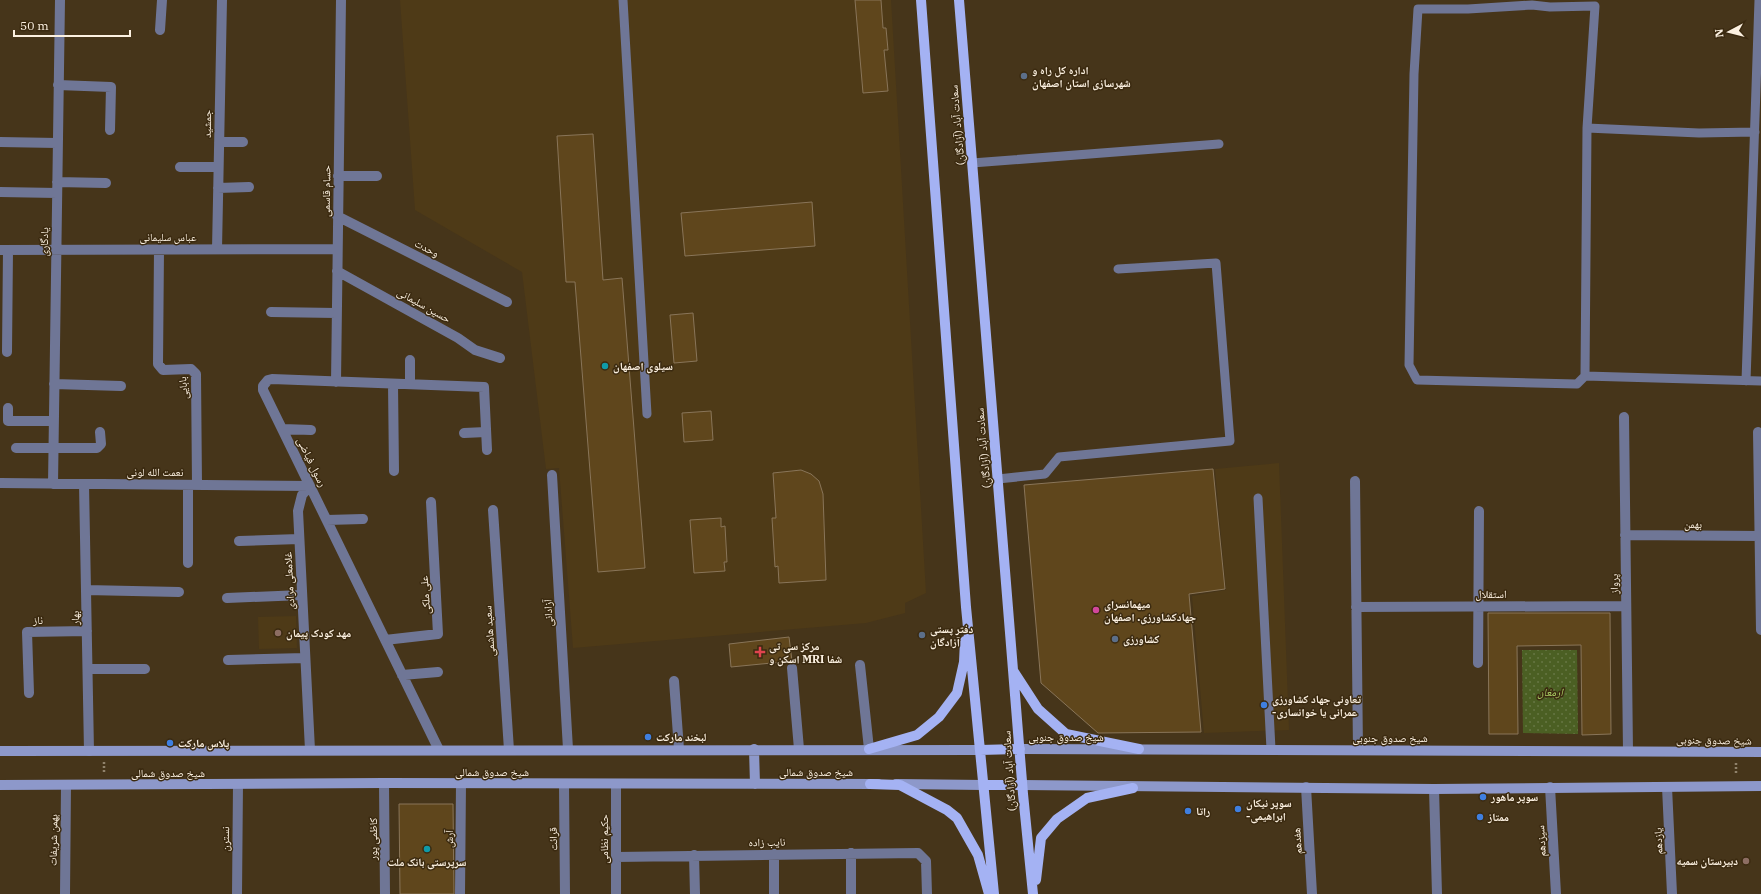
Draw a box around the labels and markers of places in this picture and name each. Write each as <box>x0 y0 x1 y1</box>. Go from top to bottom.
place label: اداره کل راه و شهرسازی استان اصفهان <box>1032 63 1131 91</box>
marker: اداره کل راه و شهرسازی استان اصفهان <box>1019 71 1029 81</box>
place label: سیلوی اصفهان <box>613 359 673 374</box>
marker: سیلوی اصفهان <box>600 361 610 371</box>
place label: میهمانسرای جهادکشاورزی. اصفهان <box>1104 597 1196 625</box>
marker: میهمانسرای جهادکشاورزی. اصفهان <box>1091 605 1101 615</box>
place label: دفتر پستی آزادگان <box>930 622 974 650</box>
place label: مهد کودک پیمان <box>286 626 351 641</box>
marker: مهد کودک پیمان <box>273 628 283 638</box>
marker: دفتر پستی آزادگان <box>917 630 927 640</box>
place label: کشاورزی <box>1123 632 1160 647</box>
marker: کشاورزی <box>1110 634 1120 644</box>
place label: مرکز سی تی اسکن و MRI شفا <box>769 639 843 667</box>
marker: مرکز سی تی اسکن و MRI شفا <box>754 646 766 658</box>
place label: تعاونی جهاد کشاورزی -عمرانی یا خوانساری <box>1272 692 1361 720</box>
marker: تعاونی جهاد کشاورزی -عمرانی یا خوانساری <box>1259 700 1269 710</box>
place label: لبخند مارکت <box>656 730 706 744</box>
marker: لبخند مارکت <box>643 732 653 742</box>
place label: پلاس مارکت <box>178 736 230 751</box>
marker: پلاس مارکت <box>165 738 175 748</box>
place label: سوپر ماهور <box>1490 790 1539 804</box>
marker: سوپر ماهور <box>1478 792 1488 802</box>
place label: سوپر نیکان -ابراهیمی <box>1246 796 1292 824</box>
place label: راتا <box>1196 804 1210 818</box>
marker: سوپر نیکان -ابراهیمی <box>1233 804 1243 814</box>
marker: راتا <box>1183 806 1193 816</box>
place label: ممتاز <box>1487 810 1509 824</box>
marker: ممتاز <box>1475 812 1485 822</box>
marker: سرپرستی بانک ملت <box>422 844 432 854</box>
place label: دبیرستان سمیه <box>1677 854 1738 869</box>
place label: سرپرستی بانک ملت <box>387 855 467 870</box>
marker: دبیرستان سمیه <box>1741 856 1751 866</box>

